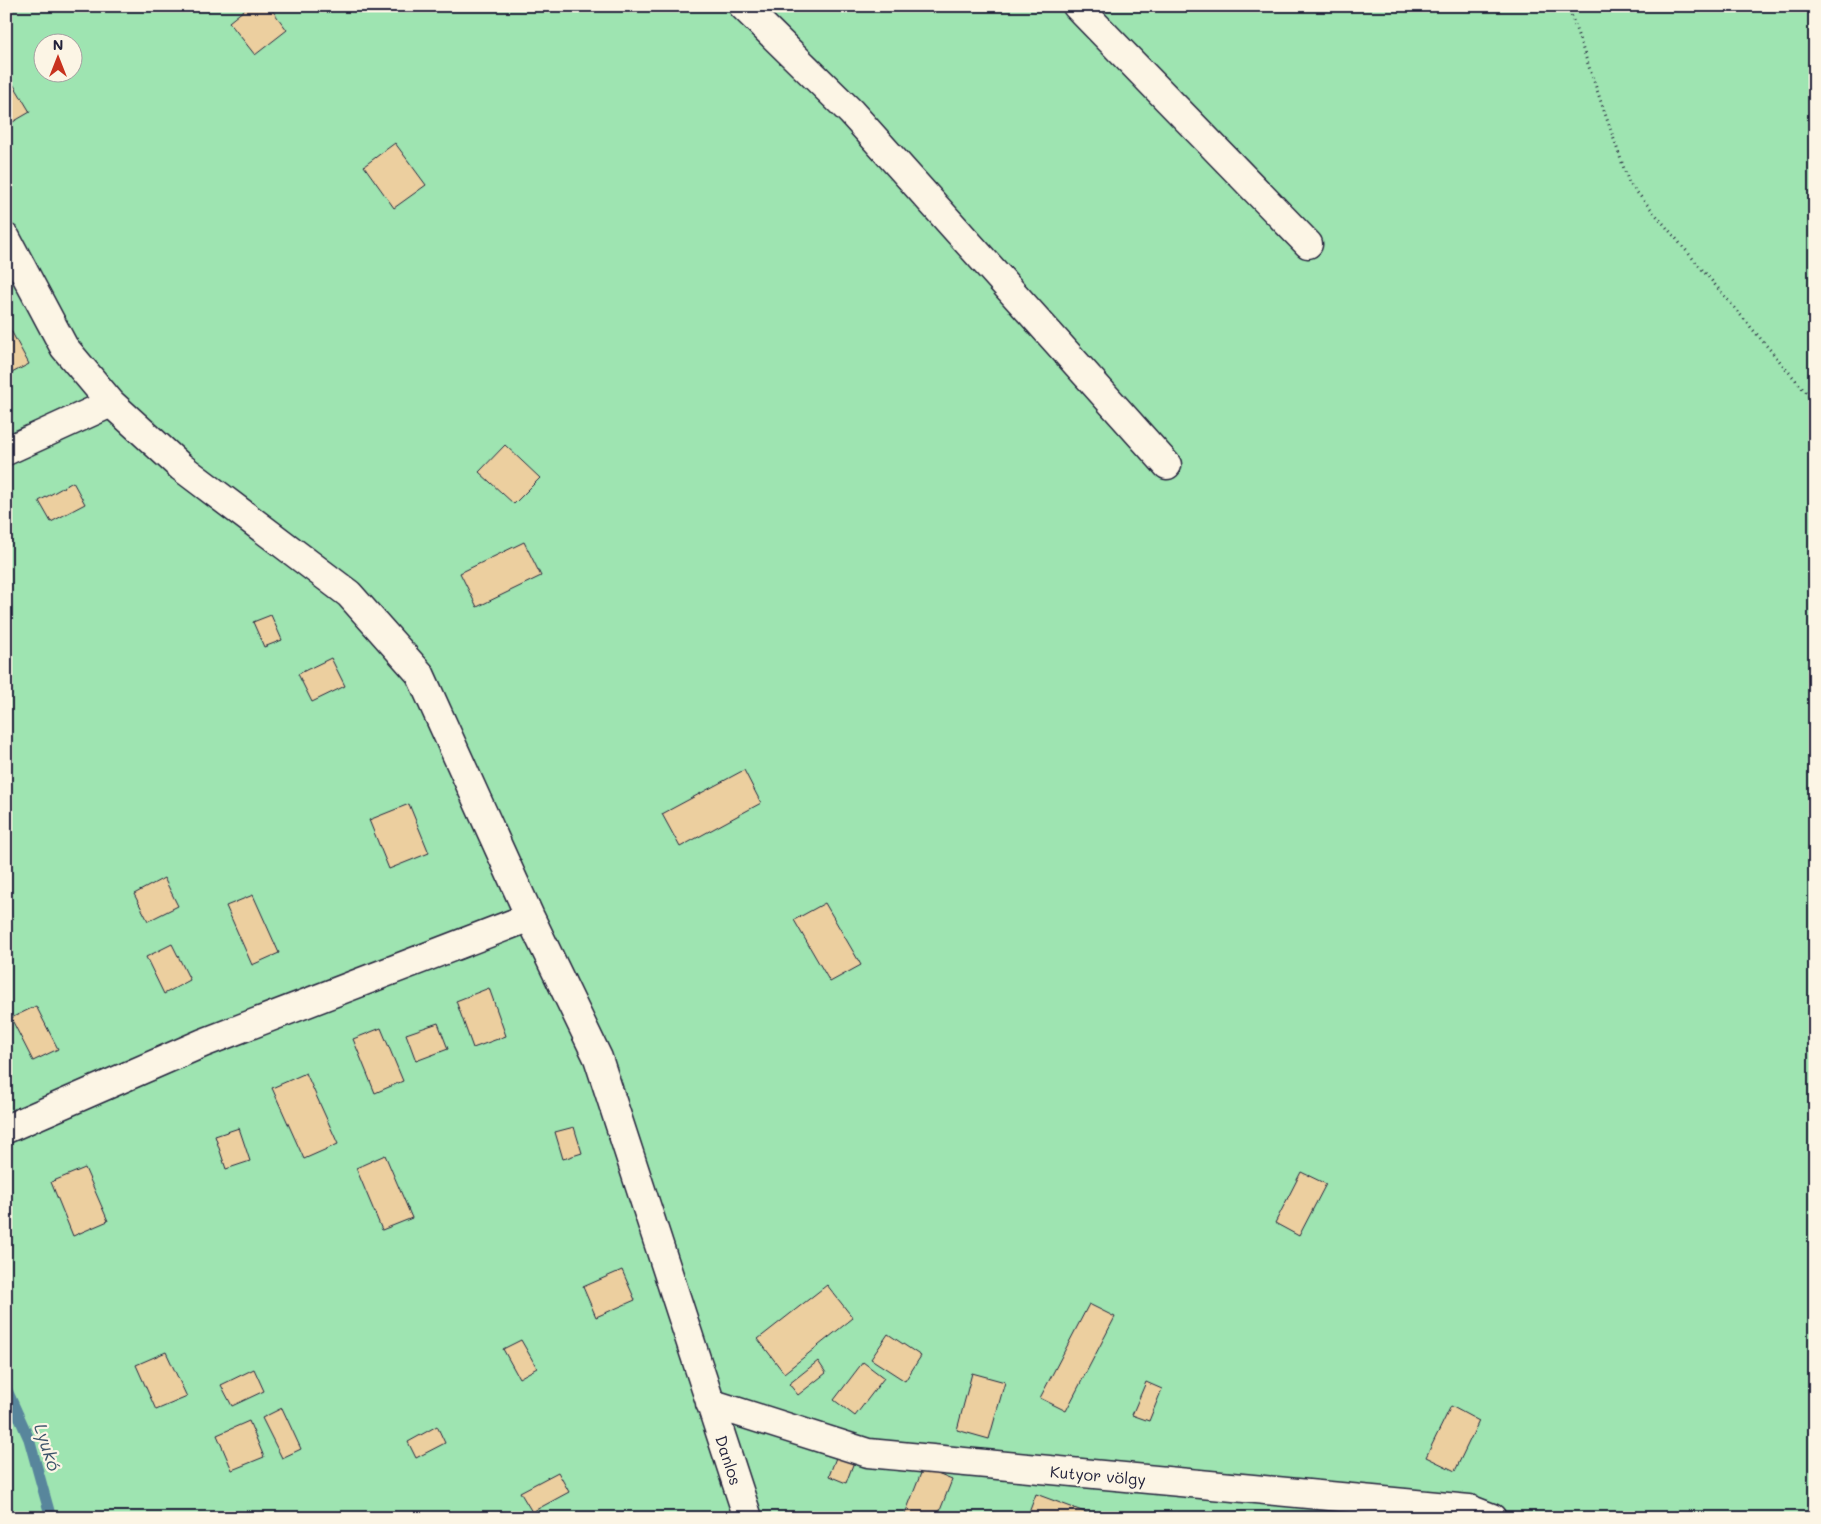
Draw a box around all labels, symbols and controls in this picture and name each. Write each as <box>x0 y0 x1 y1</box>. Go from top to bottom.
north arrow <box>32 32 82 82</box>
text: N <box>53 35 63 54</box>
water label: Lyukó <box>29 1420 67 1474</box>
street label: Danlos <box>711 1432 747 1488</box>
street label: Kutyor völgy <box>1049 1460 1147 1490</box>

